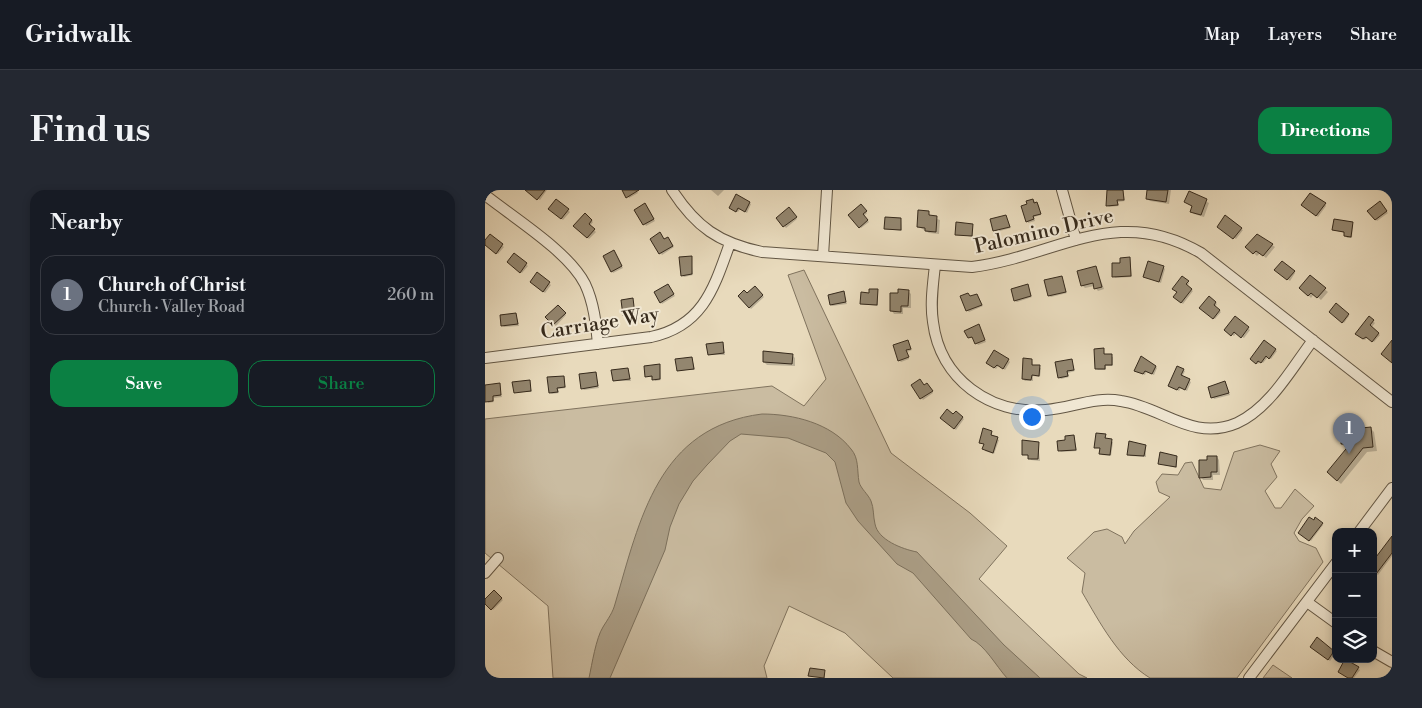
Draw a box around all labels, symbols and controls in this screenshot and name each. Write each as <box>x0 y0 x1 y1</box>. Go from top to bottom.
text: Gridwalk <box>25 20 132 50</box>
text: Map <box>1205 23 1240 46</box>
text: Layers <box>1268 23 1322 46</box>
text: Share <box>1350 23 1397 46</box>
button: Directions <box>1258 107 1392 154</box>
text: Find us <box>30 109 150 152</box>
street label: Palomino Drive <box>972 204 1116 260</box>
text: Nearby <box>50 210 123 236</box>
text: Church of Christ <box>98 273 246 297</box>
text: 1 <box>63 285 71 305</box>
text: 260 m <box>387 285 434 305</box>
text: Church · Valley Road <box>98 297 245 317</box>
street label: Carriage Way <box>539 302 661 346</box>
button: Save <box>50 360 238 407</box>
button: Share <box>248 360 435 407</box>
your location <box>1019 404 1045 430</box>
pin: 1 <box>1333 413 1365 454</box>
map controls <box>1332 528 1377 663</box>
button: + <box>1332 528 1377 573</box>
button: − <box>1332 573 1377 618</box>
button: layers <box>1332 618 1377 663</box>

